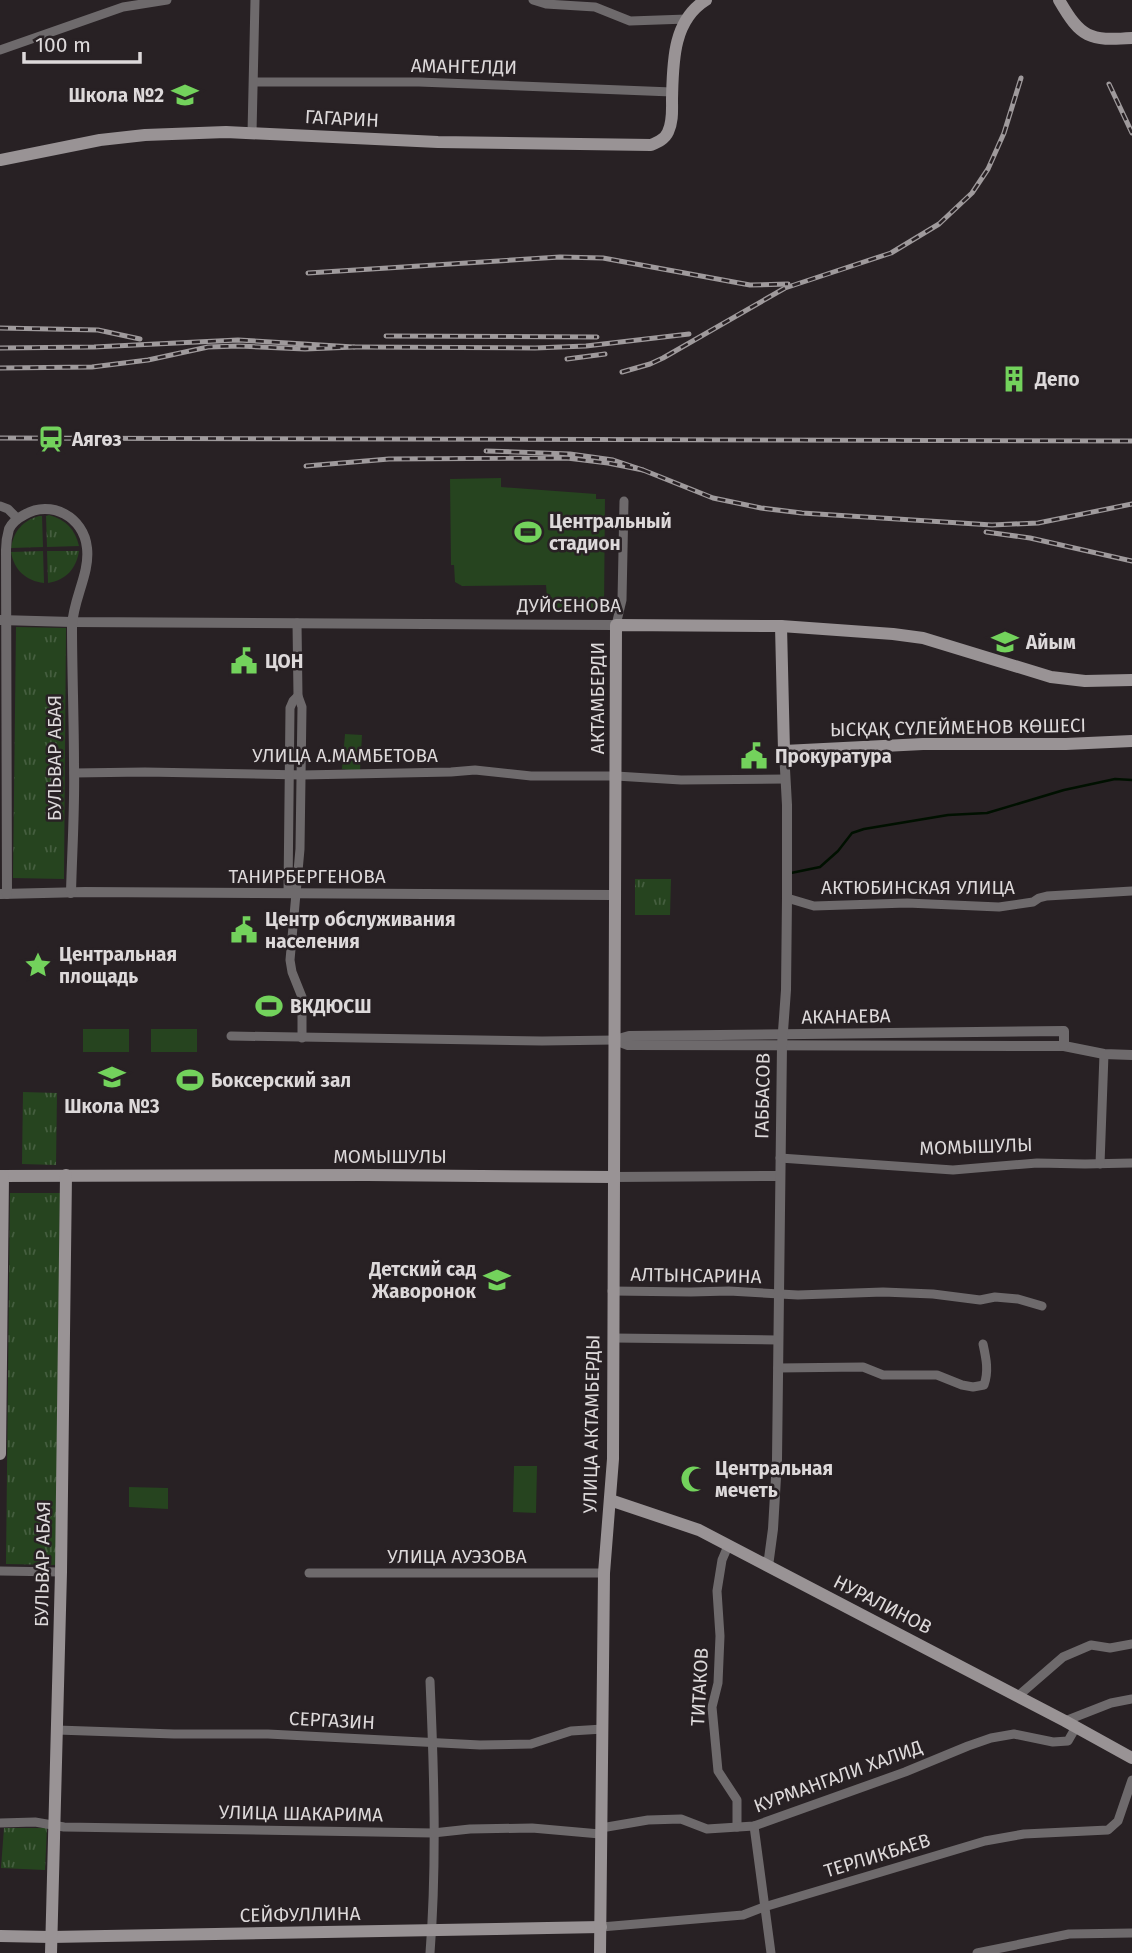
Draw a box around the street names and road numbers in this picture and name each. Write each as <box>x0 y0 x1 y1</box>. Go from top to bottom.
street label: АМАНГЕЛДИ <box>411 54 517 79</box>
street label: ГАГАРИН <box>304 105 380 132</box>
street label: ДУЙСЕНОВА <box>516 594 621 617</box>
street label: АКТАМБЕРДИ <box>586 642 609 754</box>
street label: БУЛЬВАР АБАЯ <box>43 695 66 821</box>
street label: ЫСҚАҚ СҮЛЕЙМЕНОВ КӨШЕСІ <box>830 714 1086 741</box>
street label: УЛИЦА А.МАМБЕТОВА <box>252 744 438 767</box>
street label: ТАНИРБЕРГЕНОВА <box>228 865 386 888</box>
street label: АКТЮБИНСКАЯ УЛИЦА <box>821 876 1015 899</box>
street label: АКАНАЕВА <box>801 1004 891 1029</box>
street label: ГАББАСОВ <box>750 1053 775 1139</box>
street label: МОМЫШУЛЫ <box>919 1133 1033 1160</box>
street label: МОМЫШУЛЫ <box>333 1145 447 1168</box>
street label: АЛТЫНСАРИНА <box>630 1263 762 1288</box>
street label: УЛИЦА АКТАМБЕРДЫ <box>578 1334 605 1514</box>
street label: БУЛЬВАР АБАЯ <box>30 1501 55 1627</box>
street label: УЛИЦА АУЭЗОВА <box>387 1545 527 1568</box>
street label: НУРАЛИНОВ <box>830 1570 936 1639</box>
street label: ТИТАКОВ <box>686 1647 713 1727</box>
street label: СЕРГАЗИН <box>288 1707 376 1734</box>
street label: КУРМАНГАЛИ ХАЛИД <box>751 1735 926 1818</box>
street label: УЛИЦА ШАКАРИМА <box>219 1801 383 1826</box>
street label: ТЕРЛИКБАЕВ <box>821 1828 933 1883</box>
street label: СЕЙФУЛЛИНА <box>239 1902 361 1927</box>

